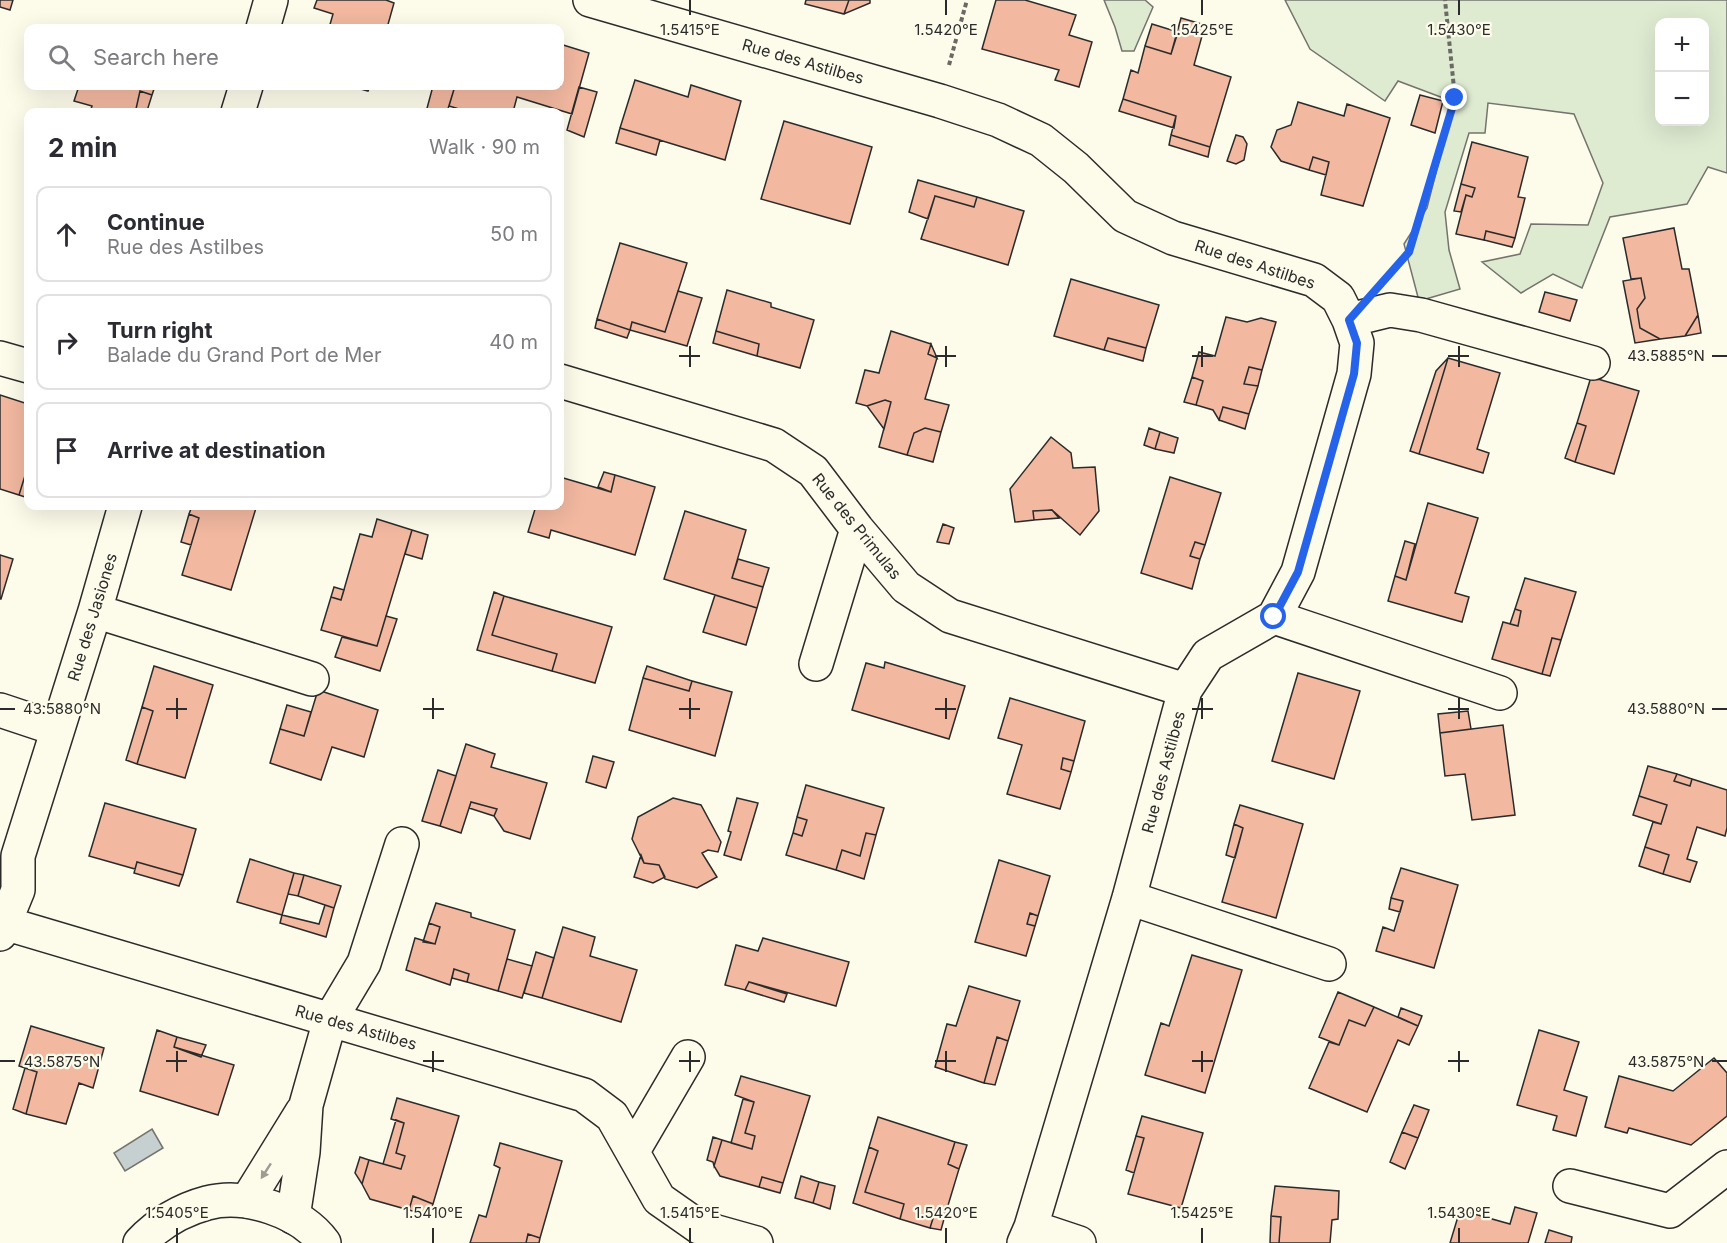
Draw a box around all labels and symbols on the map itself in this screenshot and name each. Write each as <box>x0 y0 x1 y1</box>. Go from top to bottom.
text: 1.5415°E <box>660 20 720 39</box>
text: 1.5420°E <box>914 20 978 39</box>
text: 1.5425°E <box>1170 20 1234 39</box>
text: 1.5430°E <box>1427 20 1491 39</box>
street label: Rue des Astilbes <box>740 34 866 88</box>
route end <box>1441 84 1467 110</box>
street label: Rue des Astilbes <box>1192 235 1318 293</box>
text: 43.5885°N <box>1627 346 1705 365</box>
street label: Rue des Primulas <box>808 469 906 583</box>
street label: Rue des Jasiones <box>63 551 121 683</box>
route start <box>1260 603 1286 629</box>
text: 43.5880°N <box>23 699 101 718</box>
text: 43.5880°N <box>1627 699 1705 718</box>
street label: Rue des Astilbes <box>1137 709 1189 835</box>
street label: Rue des Astilbes <box>293 1000 419 1054</box>
text: 43.5875°N <box>24 1052 100 1071</box>
text: 43.5875°N <box>1628 1052 1704 1071</box>
one-way arrow <box>260 1163 272 1179</box>
text: 1.5405°E <box>145 1203 209 1222</box>
text: 1.5410°E <box>403 1203 463 1222</box>
text: 1.5415°E <box>660 1203 720 1222</box>
text: 1.5420°E <box>914 1203 978 1222</box>
text: 1.5425°E <box>1170 1203 1234 1222</box>
text: 1.5430°E <box>1427 1203 1491 1222</box>

